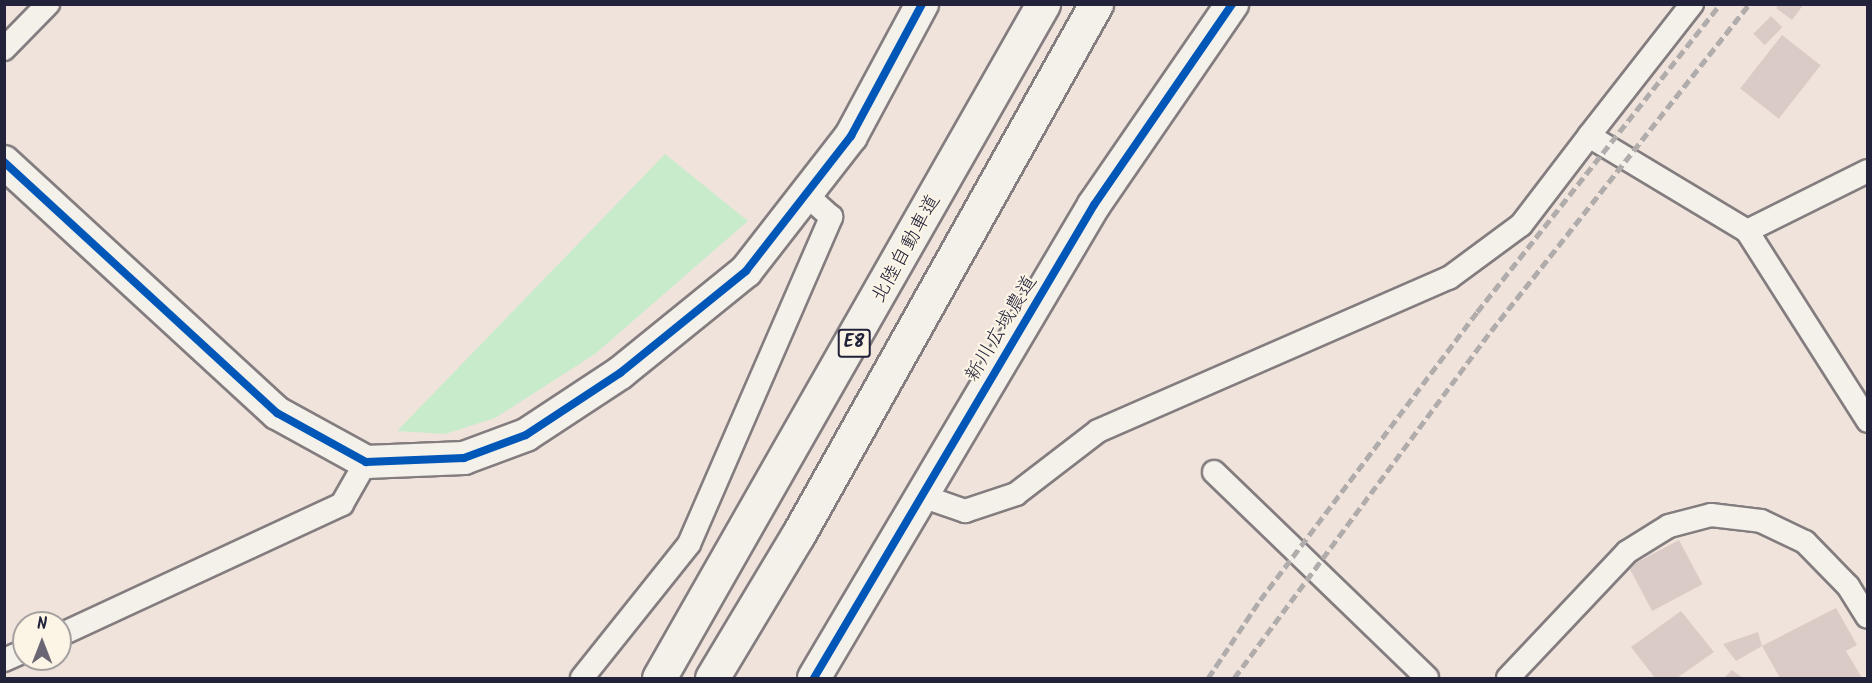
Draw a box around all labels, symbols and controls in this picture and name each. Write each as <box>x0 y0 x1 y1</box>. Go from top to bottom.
street label: 北陸自動車道 <box>867 191 947 307</box>
street label: 新川広域農道 <box>961 271 1043 387</box>
road number: E8 <box>838 328 870 358</box>
north arrow <box>12 611 72 671</box>
text: N <box>37 612 47 637</box>

